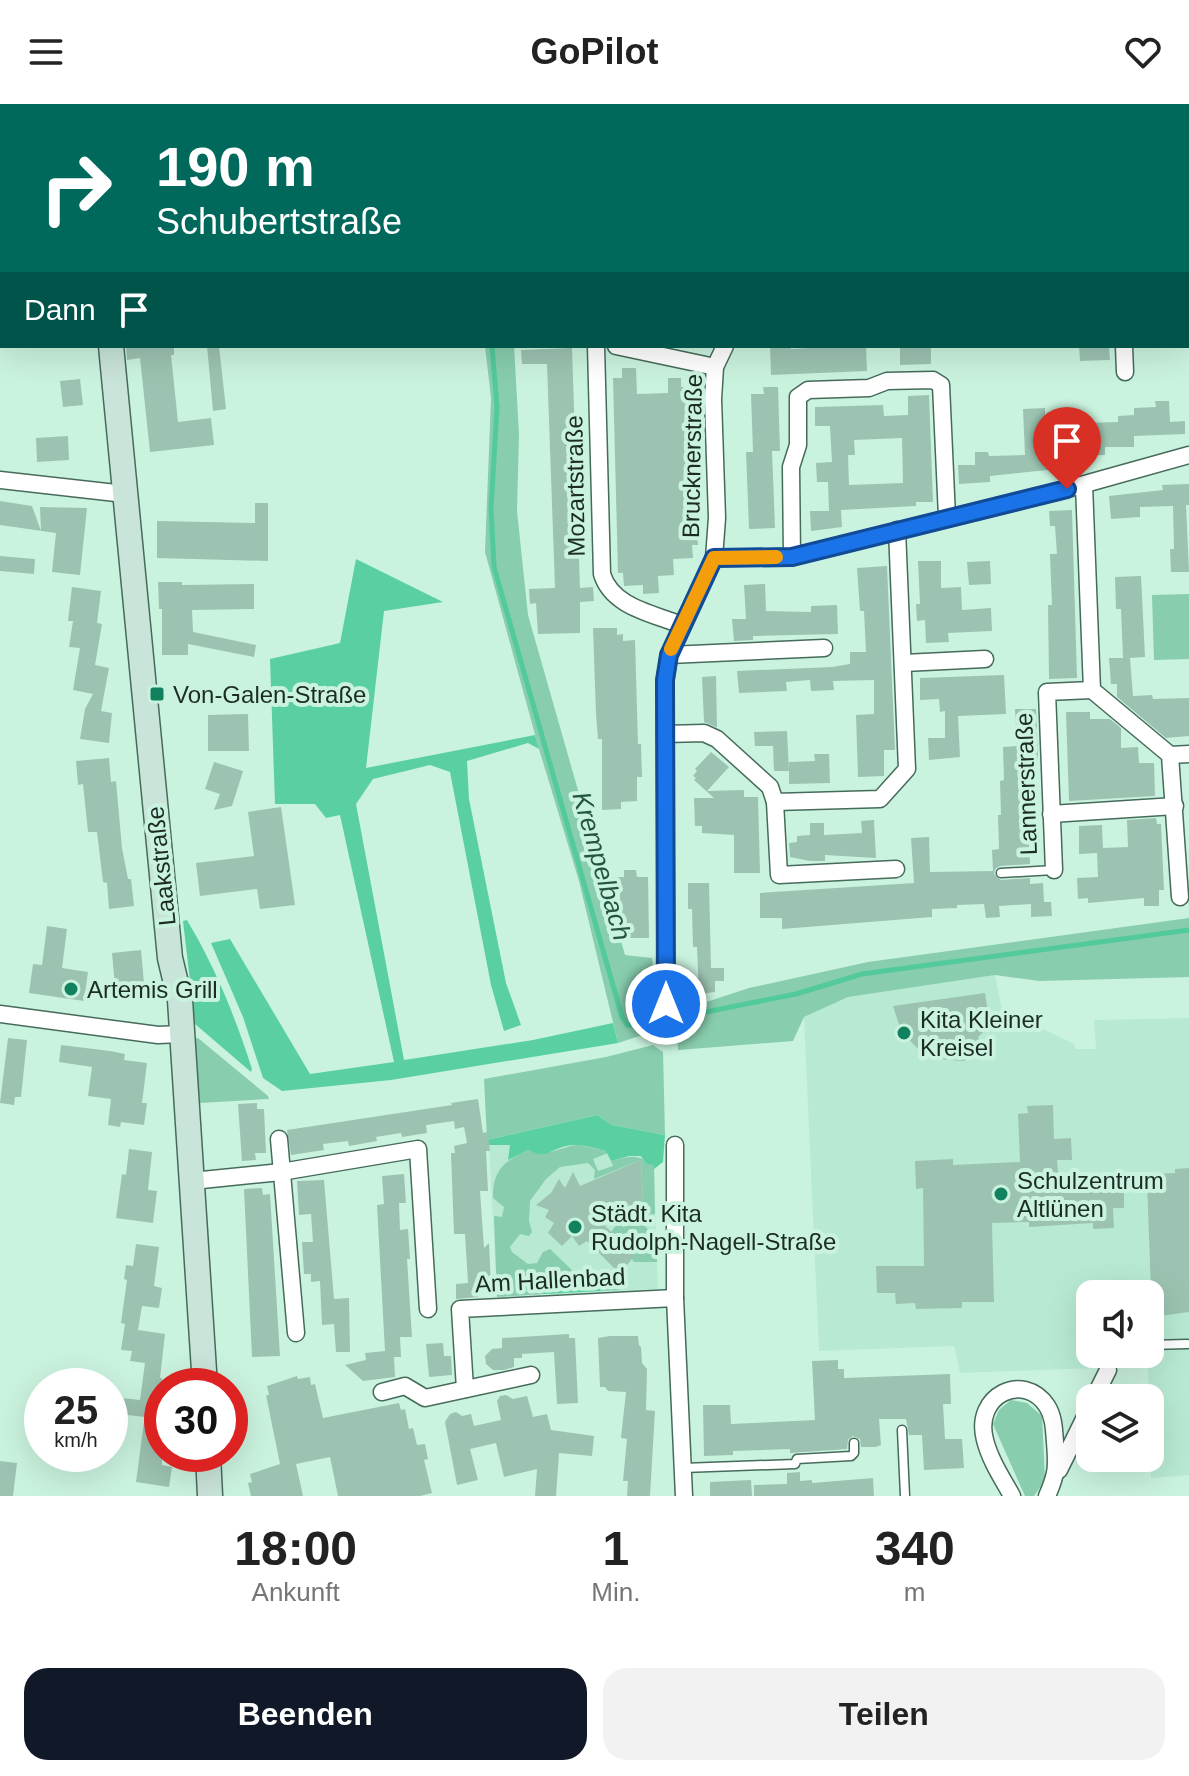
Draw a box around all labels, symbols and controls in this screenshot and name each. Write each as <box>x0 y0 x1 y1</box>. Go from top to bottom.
icon: menu <box>24 30 68 74</box>
icon: heart <box>1121 30 1165 74</box>
text: GoPilot <box>531 31 659 72</box>
text: 190 m <box>156 135 315 198</box>
icon: right <box>24 136 128 240</box>
text: Schubertstraße <box>156 201 402 242</box>
icon: arrive <box>112 288 156 332</box>
text: Dann <box>24 293 96 326</box>
street label: Brucknerstraße <box>677 374 707 538</box>
pin <box>1033 407 1101 489</box>
street label: Mozartstraße <box>560 415 590 557</box>
icon: arrive <box>1045 419 1089 463</box>
place label: Von-Galen-Straße <box>173 681 366 708</box>
marker: Von-Galen-Straße <box>148 685 166 703</box>
street label: Lannerstraße <box>1010 712 1042 856</box>
water label: Krempelbach <box>566 788 638 944</box>
street label: Laakstraße <box>141 805 181 927</box>
position arrow <box>624 962 708 1046</box>
place label: Artemis Grill <box>87 976 218 1003</box>
marker: Artemis Grill <box>62 980 80 998</box>
place label: Kita Kleiner Kreisel <box>920 1006 1043 1061</box>
marker: Kita Kleiner Kreisel <box>895 1024 913 1042</box>
place label: Schulzentrum Altlünen <box>1017 1167 1164 1222</box>
marker: Schulzentrum Altlünen <box>992 1185 1010 1203</box>
place label: Städt. Kita Rudolph-Nagell-Straße <box>591 1200 836 1255</box>
marker: Städt. Kita Rudolph-Nagell-Straße <box>566 1218 584 1236</box>
street label: Am Hallenbad <box>474 1263 626 1297</box>
map controls <box>1076 1280 1164 1472</box>
button: sound <box>1076 1280 1164 1368</box>
speed limit sign: 30 <box>144 1368 248 1472</box>
button: layers <box>1076 1384 1164 1472</box>
text: 25 <box>54 1388 98 1432</box>
text: km/h <box>54 1429 98 1451</box>
text: 18:00 <box>234 1522 357 1575</box>
text: 1 <box>602 1522 629 1575</box>
text: 340 <box>875 1522 955 1575</box>
text: Ankunft <box>252 1577 340 1607</box>
text: Min. <box>591 1577 640 1607</box>
text: m <box>904 1577 926 1607</box>
button: Beenden <box>24 1668 587 1760</box>
button: Teilen <box>603 1668 1165 1760</box>

